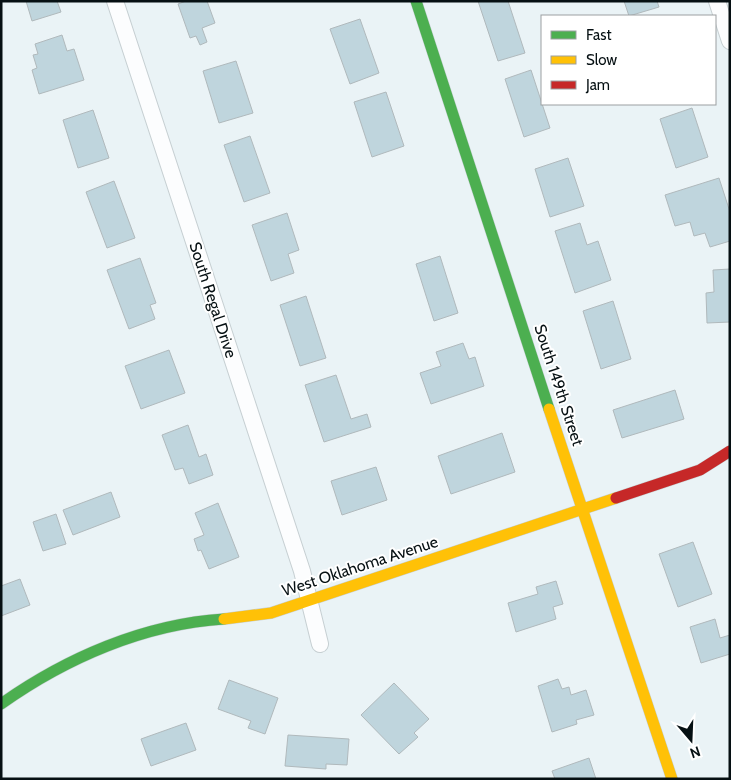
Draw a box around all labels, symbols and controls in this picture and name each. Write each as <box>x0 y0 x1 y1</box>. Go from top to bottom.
legend <box>541 15 716 105</box>
text: Fast <box>586 26 611 44</box>
text: Slow <box>586 51 617 69</box>
text: Jam <box>585 76 610 94</box>
street label: South Regal Drive <box>185 240 241 360</box>
street label: South 149th Street <box>530 322 588 449</box>
street label: West Oklahoma Avenue <box>280 532 440 600</box>
north arrow <box>666 715 716 765</box>
text: N <box>688 742 703 762</box>

